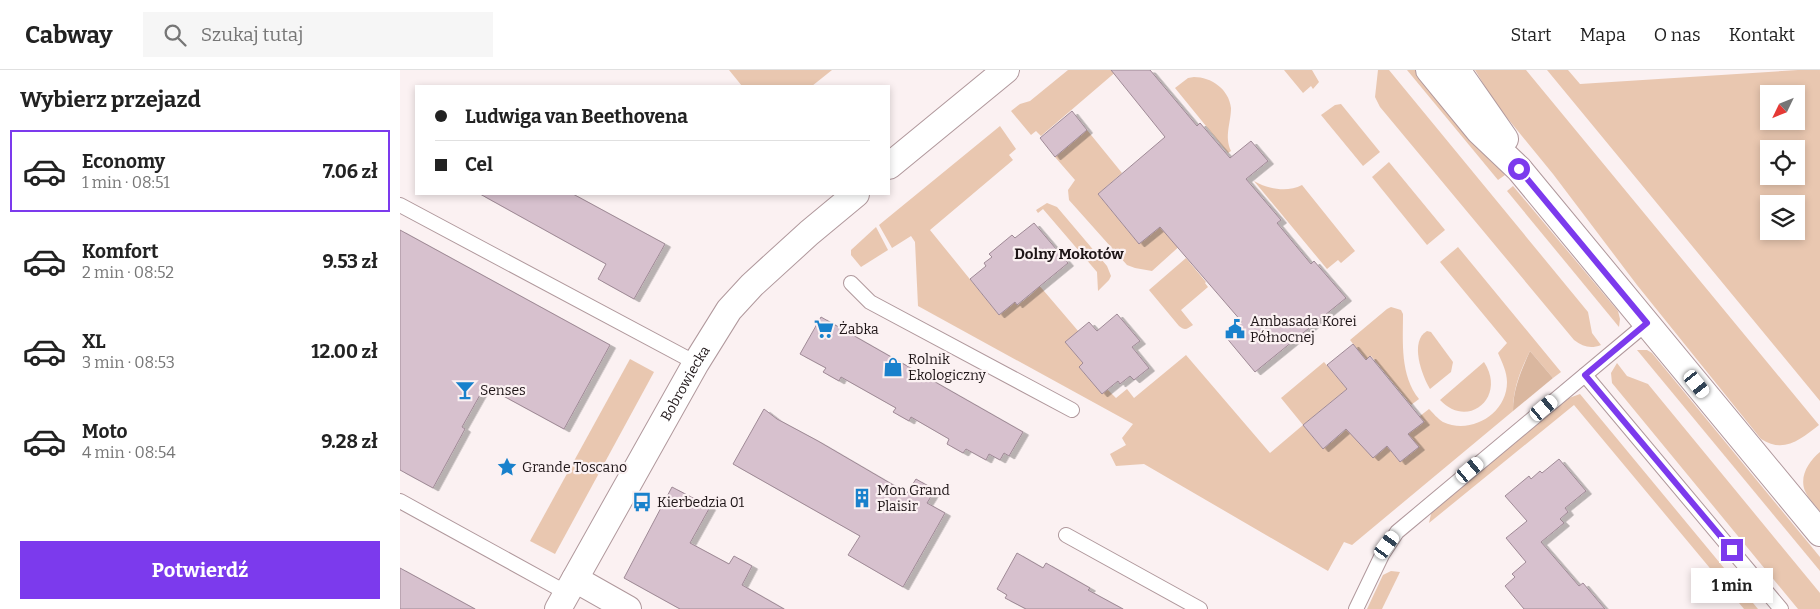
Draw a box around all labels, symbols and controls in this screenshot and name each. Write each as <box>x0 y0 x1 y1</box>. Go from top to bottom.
search box <box>143 12 493 57</box>
text: Cabway <box>25 21 113 49</box>
icon: search <box>161 21 189 49</box>
text: Szukaj tutaj <box>201 23 303 46</box>
text: Start <box>1510 24 1552 46</box>
text: Mapa <box>1580 24 1626 46</box>
text: O nas <box>1654 24 1701 46</box>
text: Kontakt <box>1729 24 1795 46</box>
north arrow <box>1760 85 1805 130</box>
map controls <box>1760 85 1805 240</box>
text: Wybierz przejazd <box>20 86 201 113</box>
text: Ludwiga van Beethovena <box>465 105 688 128</box>
button: locate <box>1760 140 1805 185</box>
icon: car <box>22 149 67 194</box>
text: Economy <box>82 150 165 173</box>
text: Cel <box>465 153 493 176</box>
route start <box>1508 158 1530 180</box>
text: 7.06 zł <box>323 160 378 183</box>
text: 1 min · 08:51 <box>82 173 170 192</box>
button: layers <box>1760 195 1805 240</box>
icon: car <box>22 239 67 284</box>
text: Komfort <box>82 240 158 263</box>
district label: Dolny Mokotów <box>1014 245 1124 263</box>
text: 9.53 zł <box>323 250 378 273</box>
text: 2 min · 08:52 <box>82 263 174 282</box>
place label: Ambasada Korei Północnej <box>1250 313 1357 346</box>
supermarket icon: Żabka <box>813 318 835 340</box>
public building icon: Ambasada Korei Północnej <box>1224 318 1246 340</box>
place label: Żabka <box>839 321 879 338</box>
icon: car <box>22 329 67 374</box>
text: XL <box>82 330 106 353</box>
text: 12.00 zł <box>311 340 378 363</box>
street label: Bobrowiecka <box>657 342 714 424</box>
place label: Rolnik Ekologiczny <box>908 351 986 384</box>
text: 3 min · 08:53 <box>82 353 175 372</box>
shop icon: Rolnik Ekologiczny <box>882 356 904 378</box>
car <box>1681 368 1712 400</box>
bar icon: Senses <box>454 379 476 401</box>
place label: Senses <box>480 382 526 399</box>
car <box>1527 393 1560 423</box>
icon: car <box>22 419 67 464</box>
text: Moto <box>82 420 128 443</box>
text: 9.28 zł <box>321 430 378 453</box>
text: 4 min · 08:54 <box>82 443 176 462</box>
car <box>1453 455 1486 485</box>
place icon: Grande Toscano <box>496 456 518 478</box>
place label: Grande Toscano <box>522 459 627 476</box>
place label: Mon Grand Plaisir <box>877 482 950 515</box>
building icon: Mon Grand Plaisir <box>851 487 873 509</box>
bus stop icon: Kierbedzia 01 <box>631 491 653 513</box>
place label: Kierbedzia 01 <box>657 494 745 511</box>
car <box>1372 528 1401 562</box>
route end <box>1721 539 1743 561</box>
button: Potwierdź <box>20 541 380 599</box>
callout: 1 min <box>1691 568 1773 602</box>
text: 1 min <box>1712 576 1752 595</box>

